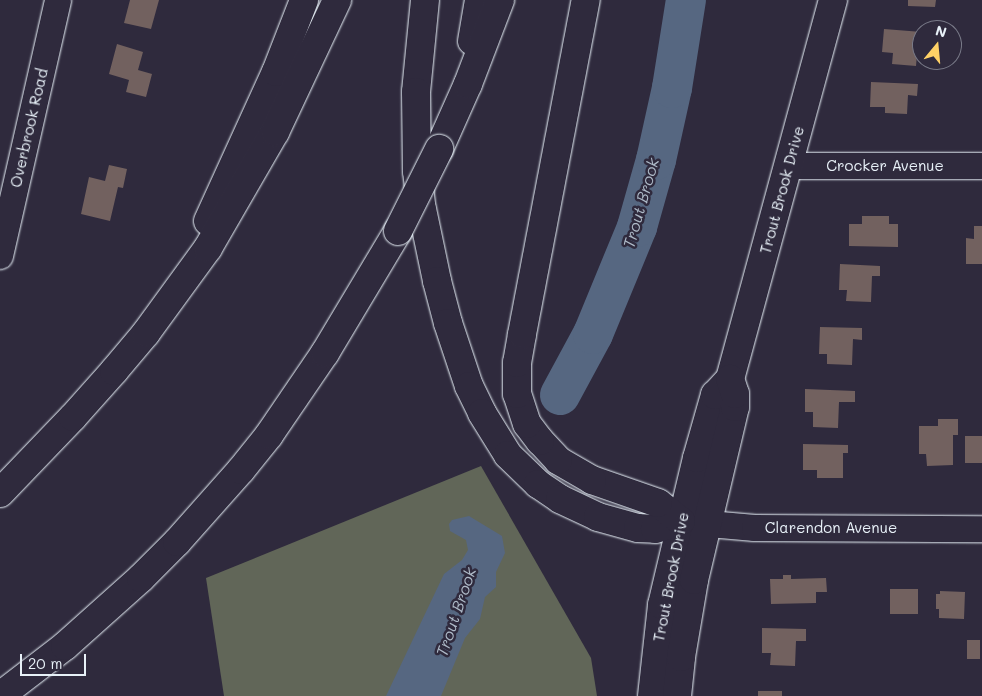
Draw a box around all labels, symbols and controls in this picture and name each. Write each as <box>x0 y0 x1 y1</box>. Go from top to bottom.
north arrow <box>912 20 962 70</box>
text: N <box>933 20 949 42</box>
street label: Overbrook Road <box>7 67 51 189</box>
street label: Trout Brook Drive <box>756 124 808 256</box>
water label: Trout Brook <box>619 156 663 250</box>
street label: Crocker Avenue <box>826 157 944 175</box>
street label: Trout Brook Drive <box>650 511 692 643</box>
street label: Clarendon Avenue <box>765 519 897 537</box>
water label: Trout Brook <box>432 565 480 659</box>
scale bar <box>22 644 89 676</box>
text: 20 m <box>28 653 62 673</box>

